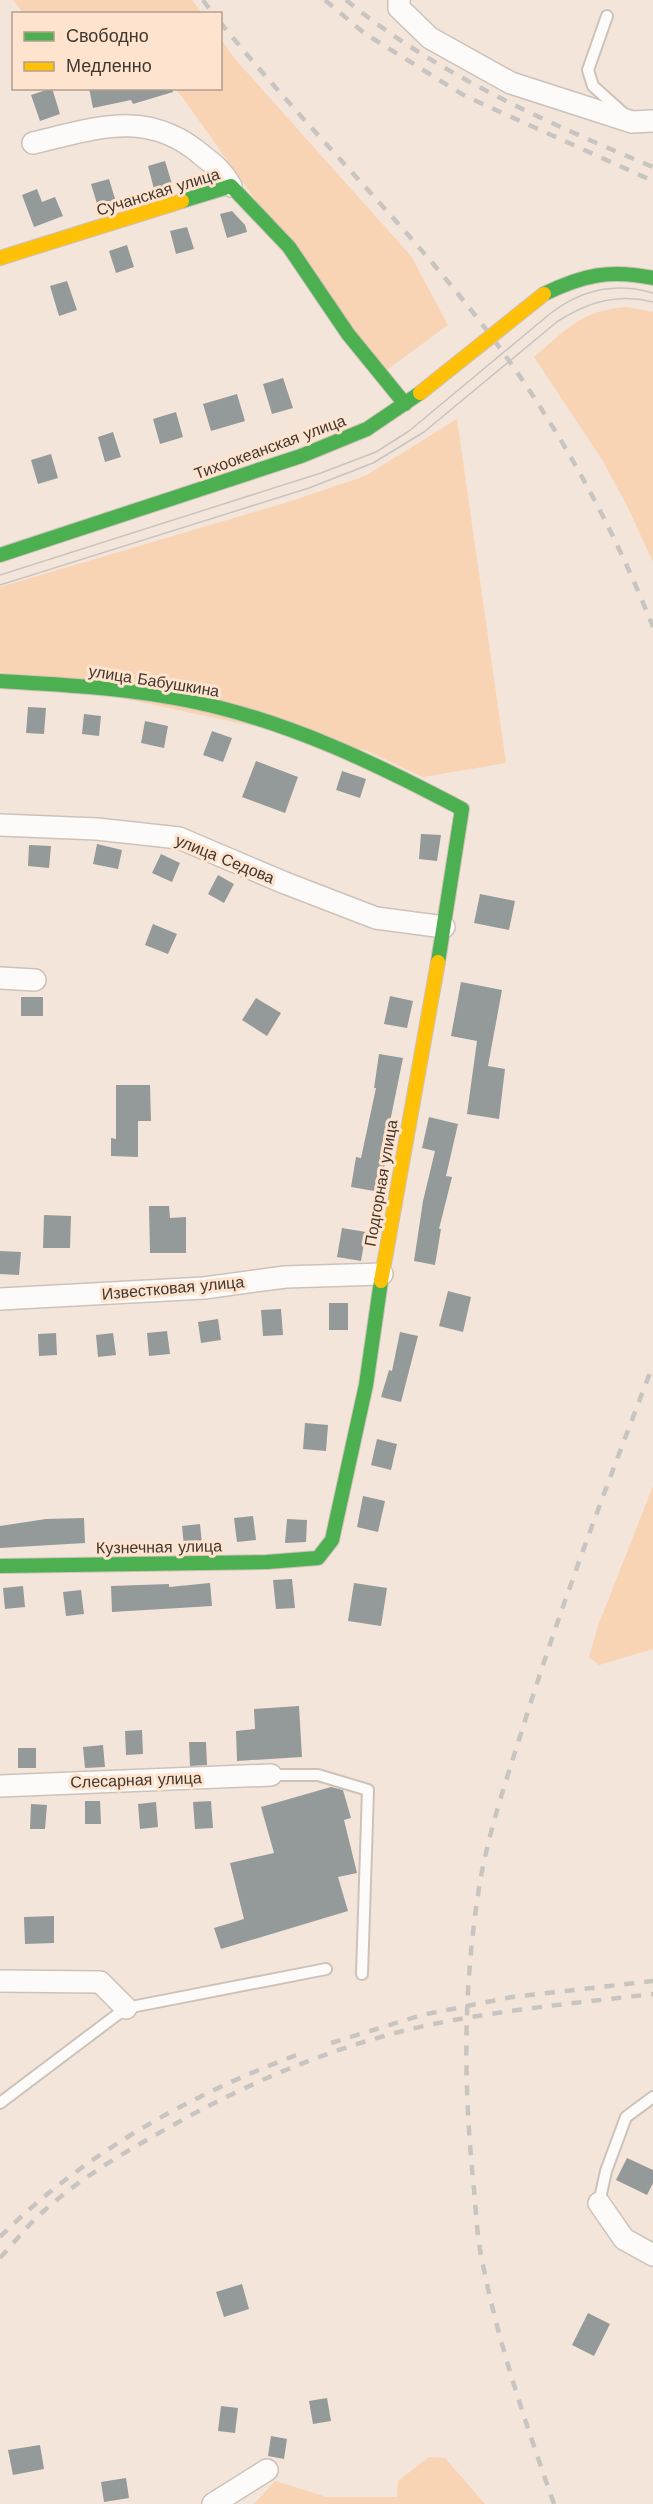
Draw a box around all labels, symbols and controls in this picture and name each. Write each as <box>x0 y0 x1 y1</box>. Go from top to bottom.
legend <box>12 12 222 90</box>
text: Свободно <box>66 25 149 46</box>
text: Медленно <box>66 55 152 76</box>
street label: Сучанская улица <box>94 164 222 220</box>
street label: Тихоокеанская улица <box>192 411 348 483</box>
street label: улица Бабушкина <box>87 661 221 701</box>
street label: улица Седова <box>173 831 277 888</box>
street label: Подгорная улица <box>360 1118 402 1248</box>
street label: Известковая улица <box>101 1272 245 1304</box>
street label: Кузнечная улица <box>96 1536 222 1558</box>
street label: Слесарная улица <box>70 1768 202 1792</box>

